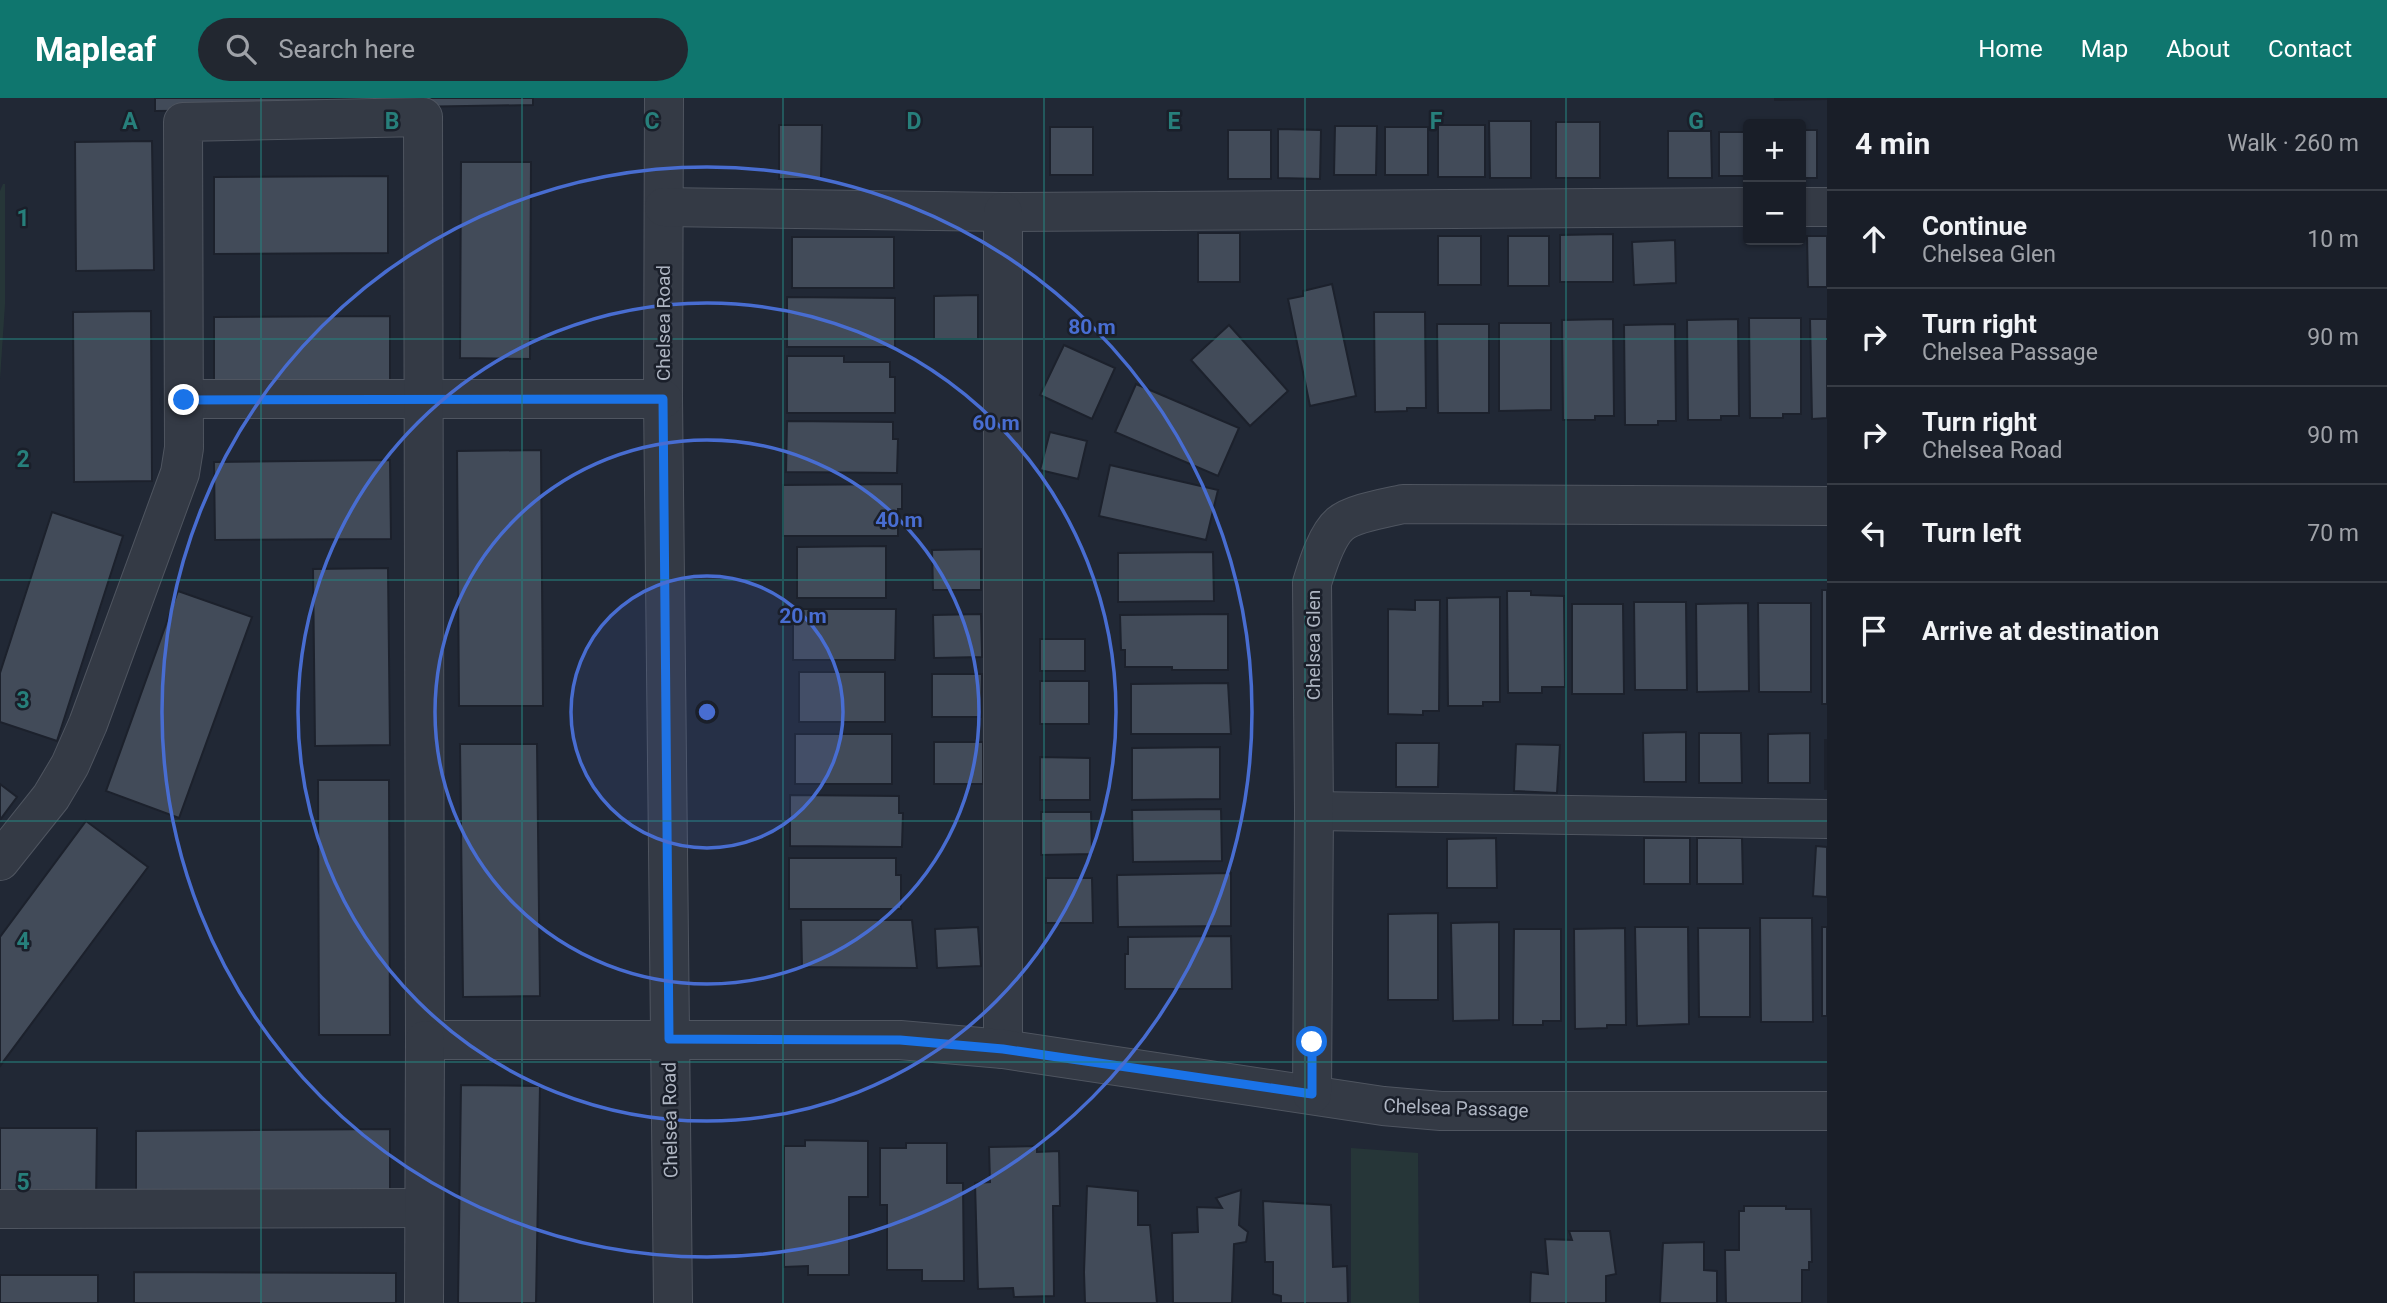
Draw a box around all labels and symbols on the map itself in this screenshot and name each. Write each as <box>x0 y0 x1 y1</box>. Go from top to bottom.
text: A <box>122 108 138 135</box>
text: B <box>385 108 399 135</box>
text: C <box>644 108 660 135</box>
text: D <box>907 108 921 135</box>
text: E <box>1168 108 1181 135</box>
text: F <box>1430 108 1443 135</box>
text: G <box>1688 108 1704 135</box>
text: 1 <box>16 205 30 232</box>
street label: Chelsea Road <box>652 265 675 381</box>
text: 80 m <box>1068 315 1116 339</box>
route end <box>168 384 199 415</box>
text: 60 m <box>972 411 1020 435</box>
text: 2 <box>16 446 30 473</box>
text: 40 m <box>875 508 923 532</box>
street label: Chelsea Glen <box>1302 590 1325 700</box>
text: 20 m <box>779 604 827 628</box>
text: 3 <box>16 687 30 714</box>
centre of rings <box>695 700 719 724</box>
text: 4 <box>16 928 30 955</box>
route start <box>1296 1026 1327 1057</box>
street label: Chelsea Road <box>657 1062 683 1178</box>
street label: Chelsea Passage <box>1383 1094 1529 1122</box>
text: 5 <box>16 1169 30 1196</box>

